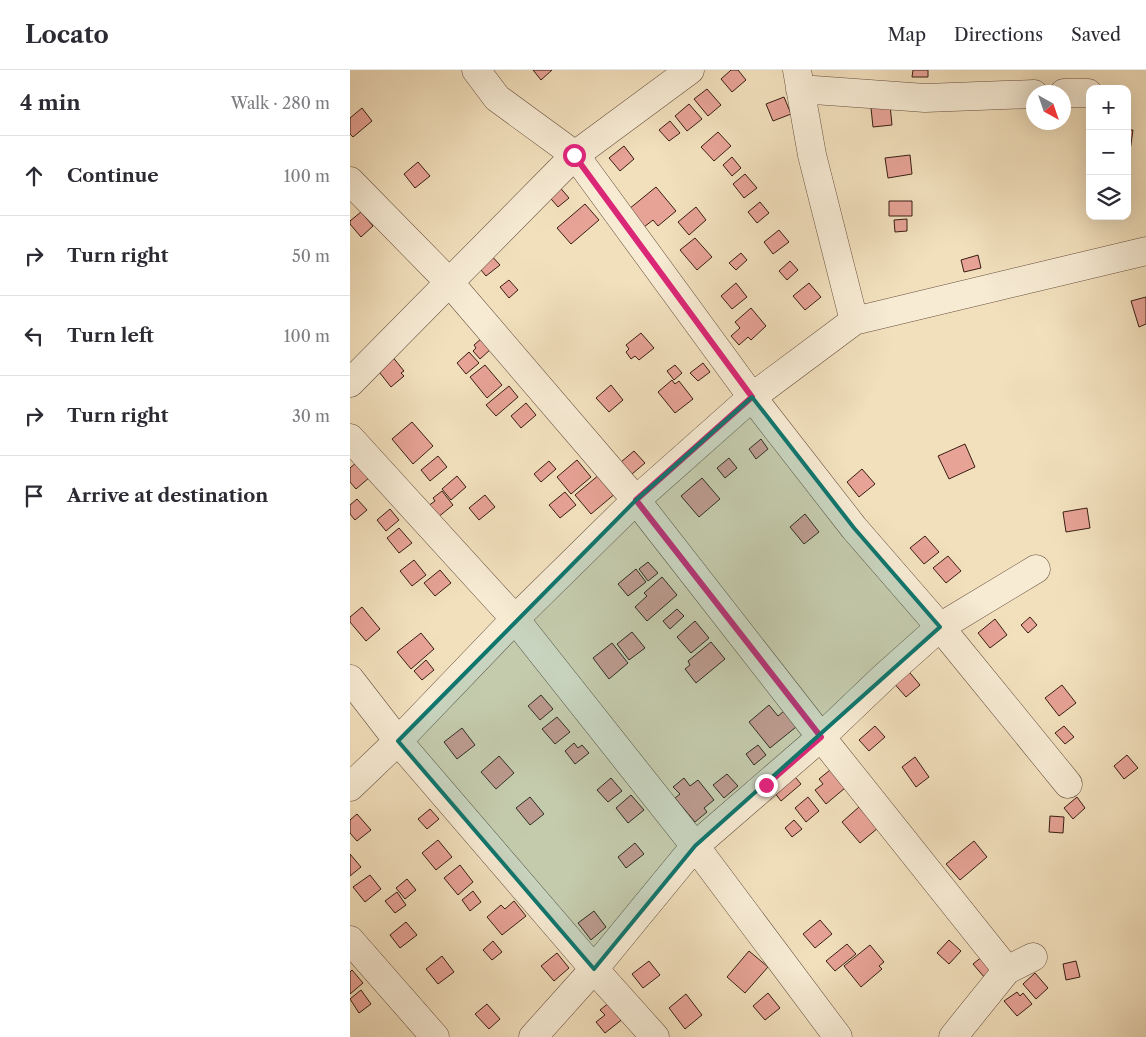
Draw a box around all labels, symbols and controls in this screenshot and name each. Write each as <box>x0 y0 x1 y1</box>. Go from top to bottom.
text: Locato <box>25 20 109 49</box>
text: Map <box>887 24 926 46</box>
text: Directions <box>954 24 1043 46</box>
text: Saved <box>1071 24 1121 46</box>
north arrow <box>1026 85 1071 130</box>
map controls <box>1086 85 1131 220</box>
button: + <box>1086 85 1131 130</box>
text: 4 min <box>20 90 81 115</box>
text: Walk · 280 m <box>231 93 330 113</box>
button: − <box>1086 130 1131 175</box>
route start <box>563 144 586 167</box>
icon: ahead <box>20 162 48 190</box>
text: Continue <box>67 164 159 187</box>
text: 100 m <box>284 166 330 186</box>
button: layers <box>1086 175 1131 220</box>
icon: right <box>20 242 48 270</box>
text: Turn right <box>67 244 168 267</box>
text: 50 m <box>292 246 330 266</box>
icon: left <box>20 322 48 350</box>
text: Turn left <box>67 324 154 347</box>
text: 100 m <box>284 326 330 346</box>
icon: right <box>20 402 48 430</box>
text: Turn right <box>67 404 168 427</box>
text: 30 m <box>292 406 330 426</box>
icon: arrive <box>20 482 48 510</box>
text: Arrive at destination <box>67 484 268 507</box>
route end <box>755 774 778 797</box>

